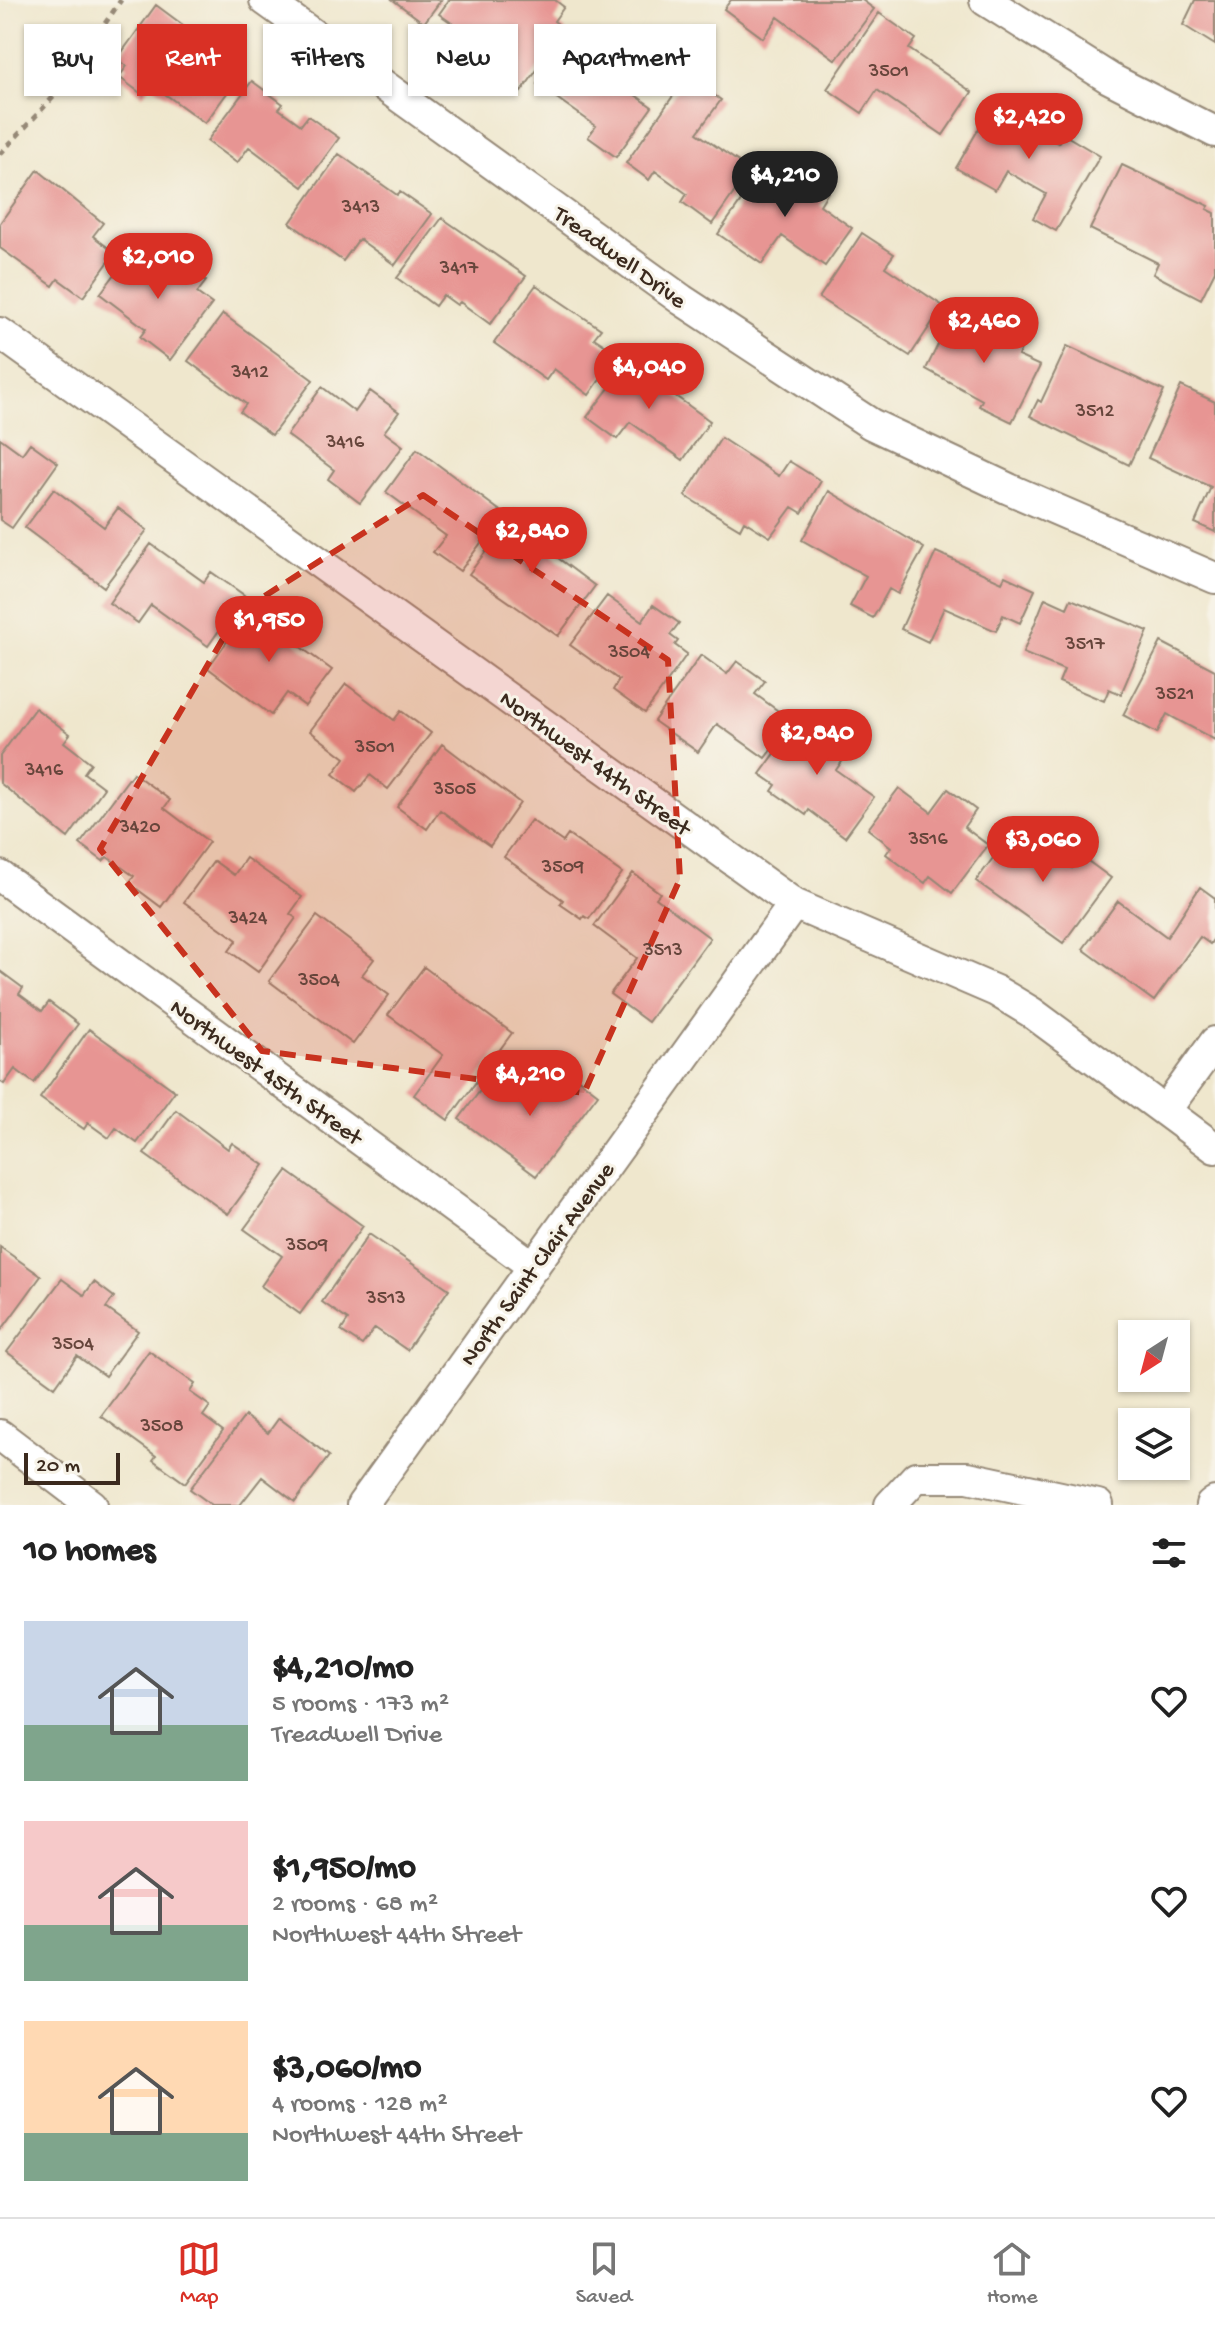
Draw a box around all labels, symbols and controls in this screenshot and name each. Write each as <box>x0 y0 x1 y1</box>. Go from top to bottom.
chip: Buy <box>24 24 121 96</box>
chip: Rent <box>137 24 247 96</box>
chip: Filters <box>263 24 392 96</box>
chip: New <box>408 24 518 96</box>
chip: Apartment <box>534 24 716 96</box>
house number: 3501 <box>868 61 909 84</box>
pin: $2,420 <box>964 93 1094 161</box>
text: $2,420 <box>993 103 1065 134</box>
pin: $4,210 <box>720 151 850 219</box>
text: $4,210 <box>750 161 820 192</box>
house number: 3413 <box>341 197 380 220</box>
street label: Treadwell Drive <box>545 200 691 317</box>
pin: $2,010 <box>93 233 223 301</box>
text: $2,010 <box>122 243 194 274</box>
house number: 3417 <box>439 258 479 281</box>
pin: $2,460 <box>919 297 1049 365</box>
text: $2,460 <box>948 307 1020 338</box>
pin: $4,040 <box>584 343 714 411</box>
text: $4,040 <box>612 353 686 384</box>
house number: 3412 <box>230 362 269 385</box>
house number: 3512 <box>1075 401 1115 424</box>
house number: 3416 <box>325 432 365 455</box>
pin: $2,840 <box>467 507 597 575</box>
text: $2,840 <box>495 517 569 548</box>
pin: $1,950 <box>204 596 334 664</box>
text: $1,950 <box>233 606 305 637</box>
house number: 3517 <box>1064 634 1105 657</box>
house number: 3504 <box>607 642 650 665</box>
house number: 3521 <box>1155 684 1194 707</box>
street label: Northwest 44th Street <box>493 686 697 845</box>
pin: $2,840 <box>752 709 882 777</box>
text: $2,840 <box>780 719 854 750</box>
house number: 3501 <box>354 737 395 760</box>
house number: 3416 <box>24 760 64 783</box>
house number: 3505 <box>433 779 476 802</box>
pin: $3,060 <box>978 816 1108 884</box>
house number: 3420 <box>118 817 161 840</box>
text: $3,060 <box>1005 826 1081 857</box>
house number: 3516 <box>907 829 948 852</box>
house number: 3509 <box>541 857 584 880</box>
house number: 3424 <box>227 908 268 931</box>
house number: 3513 <box>642 940 683 963</box>
house number: 3504 <box>297 970 340 993</box>
street label: Northwest 45th Street <box>163 994 369 1155</box>
pin: $4,210 <box>465 1050 595 1118</box>
text: $4,210 <box>495 1060 565 1091</box>
street label: North Saint Clair Avenue <box>455 1157 623 1373</box>
house number: 3509 <box>285 1235 328 1258</box>
house number: 3513 <box>365 1288 406 1311</box>
north arrow <box>1118 1320 1190 1392</box>
map controls <box>1118 1320 1190 1480</box>
house number: 3504 <box>51 1334 94 1357</box>
button: layers <box>1118 1408 1190 1480</box>
house number: 3508 <box>139 1416 184 1439</box>
scale bar <box>24 1449 120 1485</box>
text: 20 m <box>36 1454 80 1480</box>
icon: filters <box>1147 1531 1191 1575</box>
text: 10 homes <box>24 1533 155 1573</box>
text: $4,210/mo <box>272 1650 414 1690</box>
icon: home <box>88 1653 184 1749</box>
icon: heart <box>1147 1679 1191 1723</box>
text: 5 rooms · 173 m² <box>272 1690 449 1721</box>
text: Treadwell Drive <box>272 1721 442 1752</box>
text: $1,950/mo <box>272 1850 416 1890</box>
icon: home <box>88 1853 184 1949</box>
icon: heart <box>1147 1879 1191 1923</box>
text: 2 rooms · 68 m² <box>272 1890 438 1921</box>
text: Northwest 44th Street <box>272 1921 521 1952</box>
text: $3,060/mo <box>272 2050 421 2090</box>
icon: home <box>88 2053 184 2149</box>
icon: heart <box>1147 2079 1191 2123</box>
text: 4 rooms · 128 m² <box>272 2090 448 2121</box>
text: Northwest 44th Street <box>272 2121 521 2152</box>
tab: Map <box>177 2237 221 2311</box>
tab: Saved <box>576 2237 632 2311</box>
tab: Home <box>987 2237 1038 2311</box>

